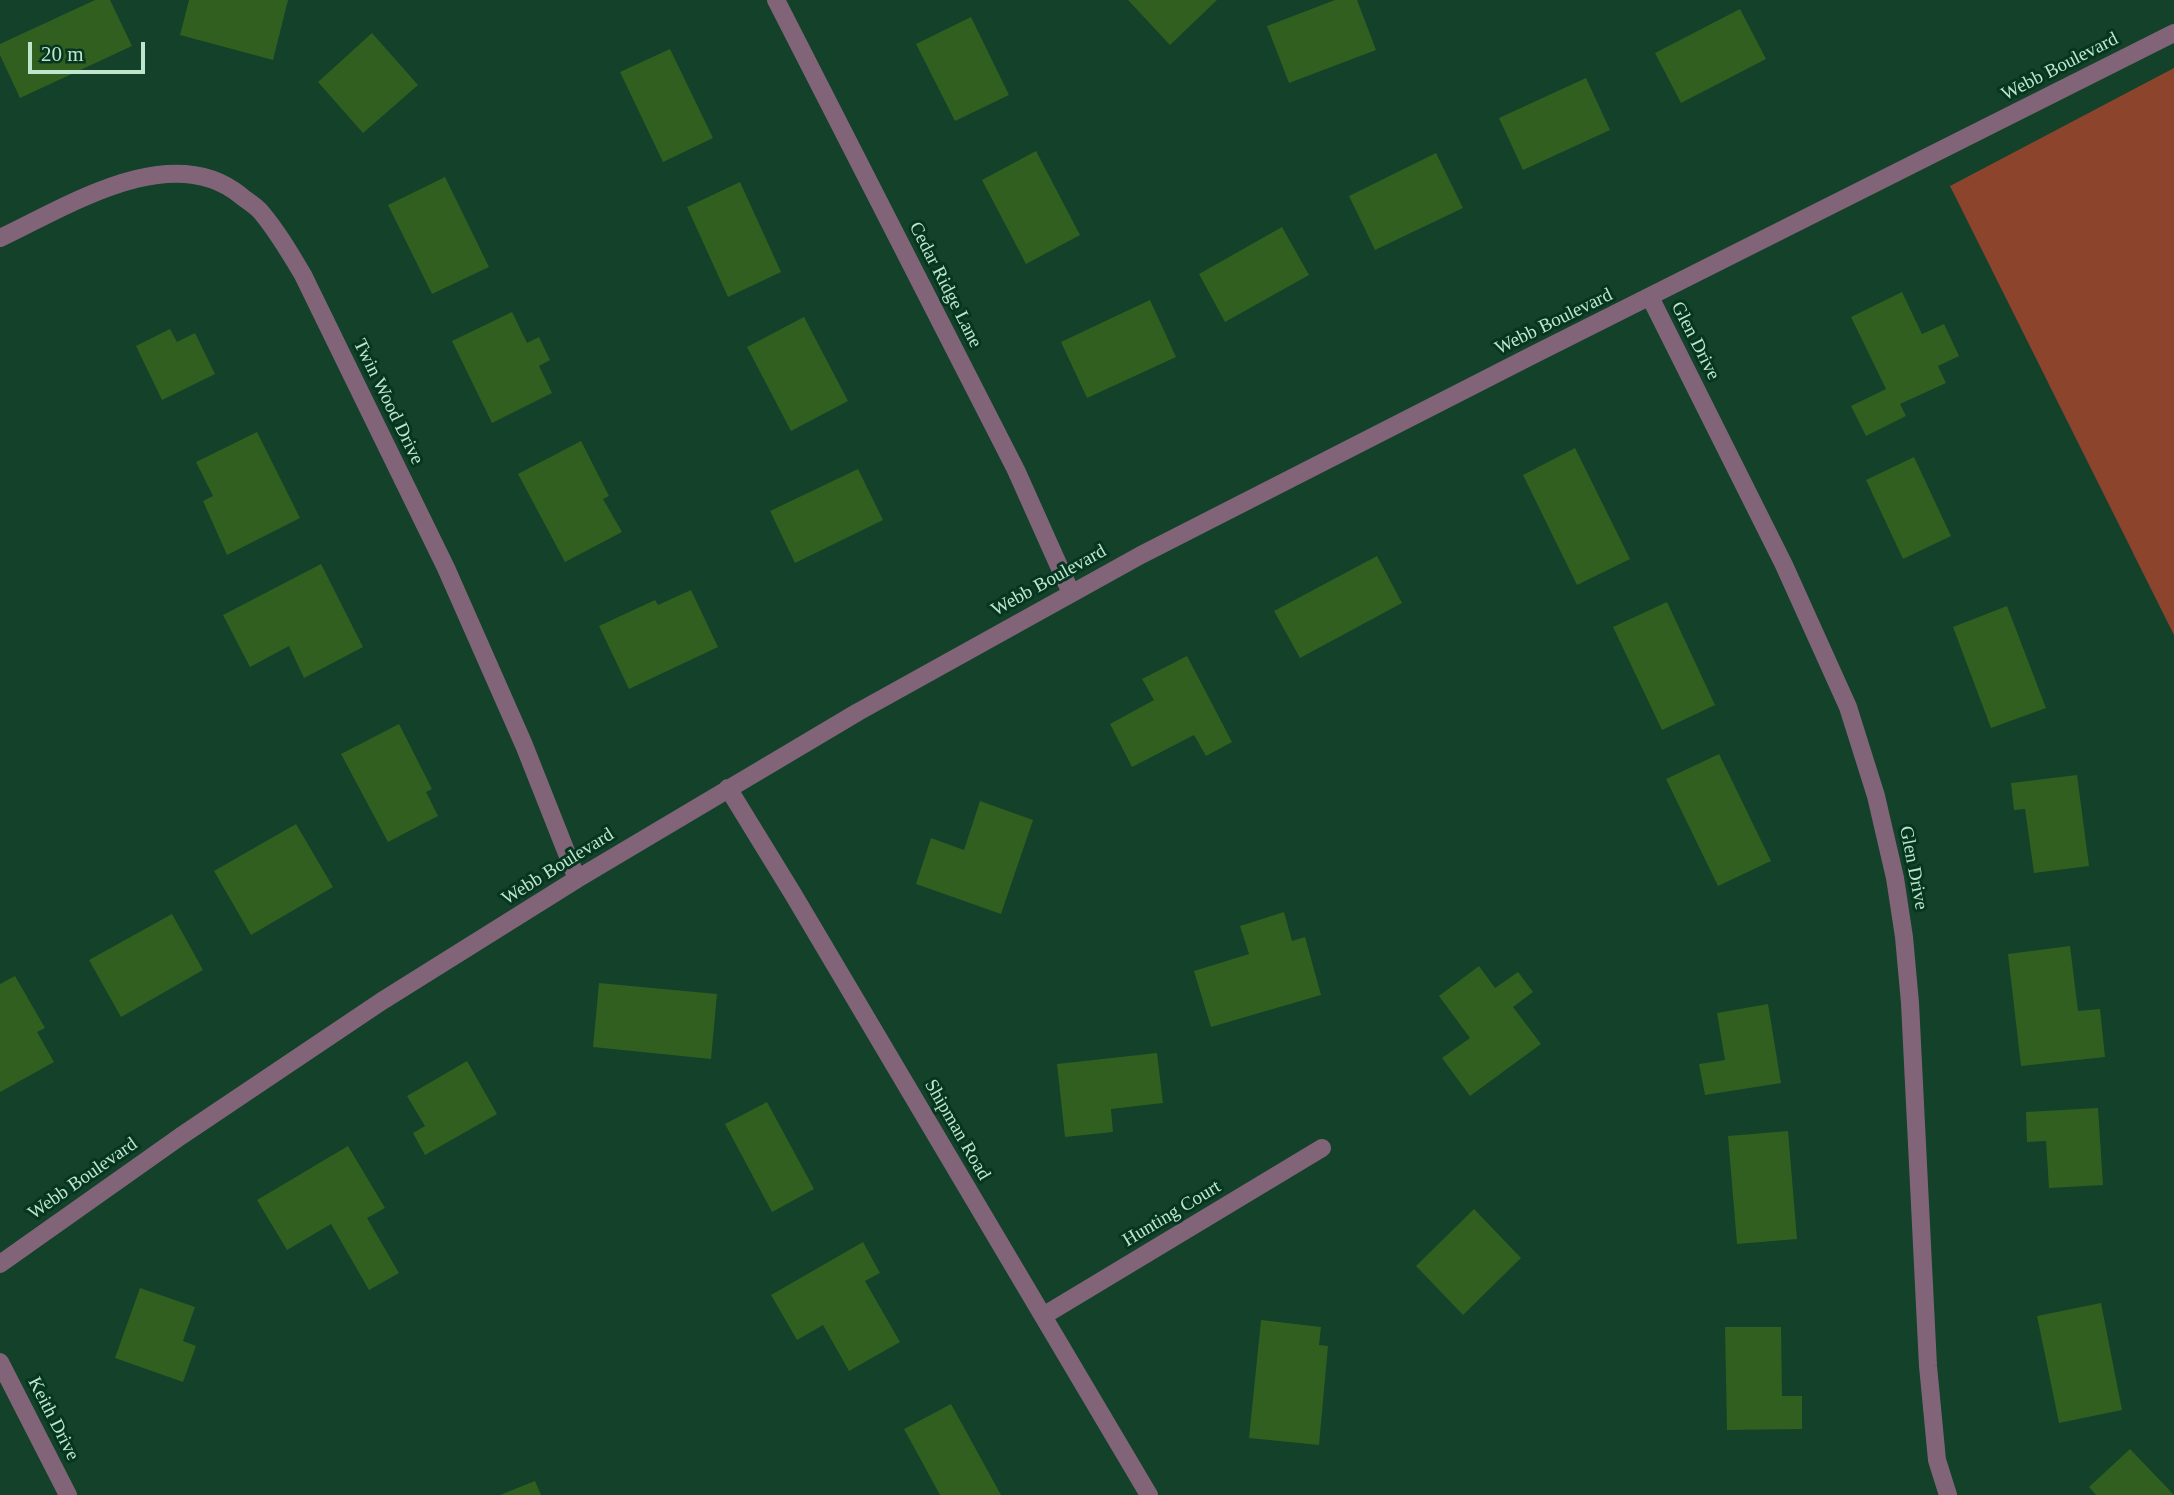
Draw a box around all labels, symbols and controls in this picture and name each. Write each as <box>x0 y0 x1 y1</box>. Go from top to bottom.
scale bar <box>32 28 149 72</box>
street label: Webb Boulevard <box>1998 28 2122 106</box>
text: 20 m <box>41 42 84 66</box>
street label: Cedar Ridge Lane <box>903 218 987 352</box>
street label: Webb Boulevard <box>1492 284 1616 360</box>
street label: Glen Drive <box>1666 298 1724 384</box>
street label: Twin Wood Drive <box>348 336 428 468</box>
street label: Webb Boulevard <box>988 540 1110 622</box>
street label: Webb Boulevard <box>498 823 618 911</box>
street label: Glen Drive <box>1894 824 1932 912</box>
street label: Shipman Road <box>919 1076 995 1184</box>
street label: Webb Boulevard <box>24 1133 142 1225</box>
street label: Hunting Court <box>1119 1176 1225 1252</box>
street label: Keith Drive <box>22 1374 84 1464</box>

